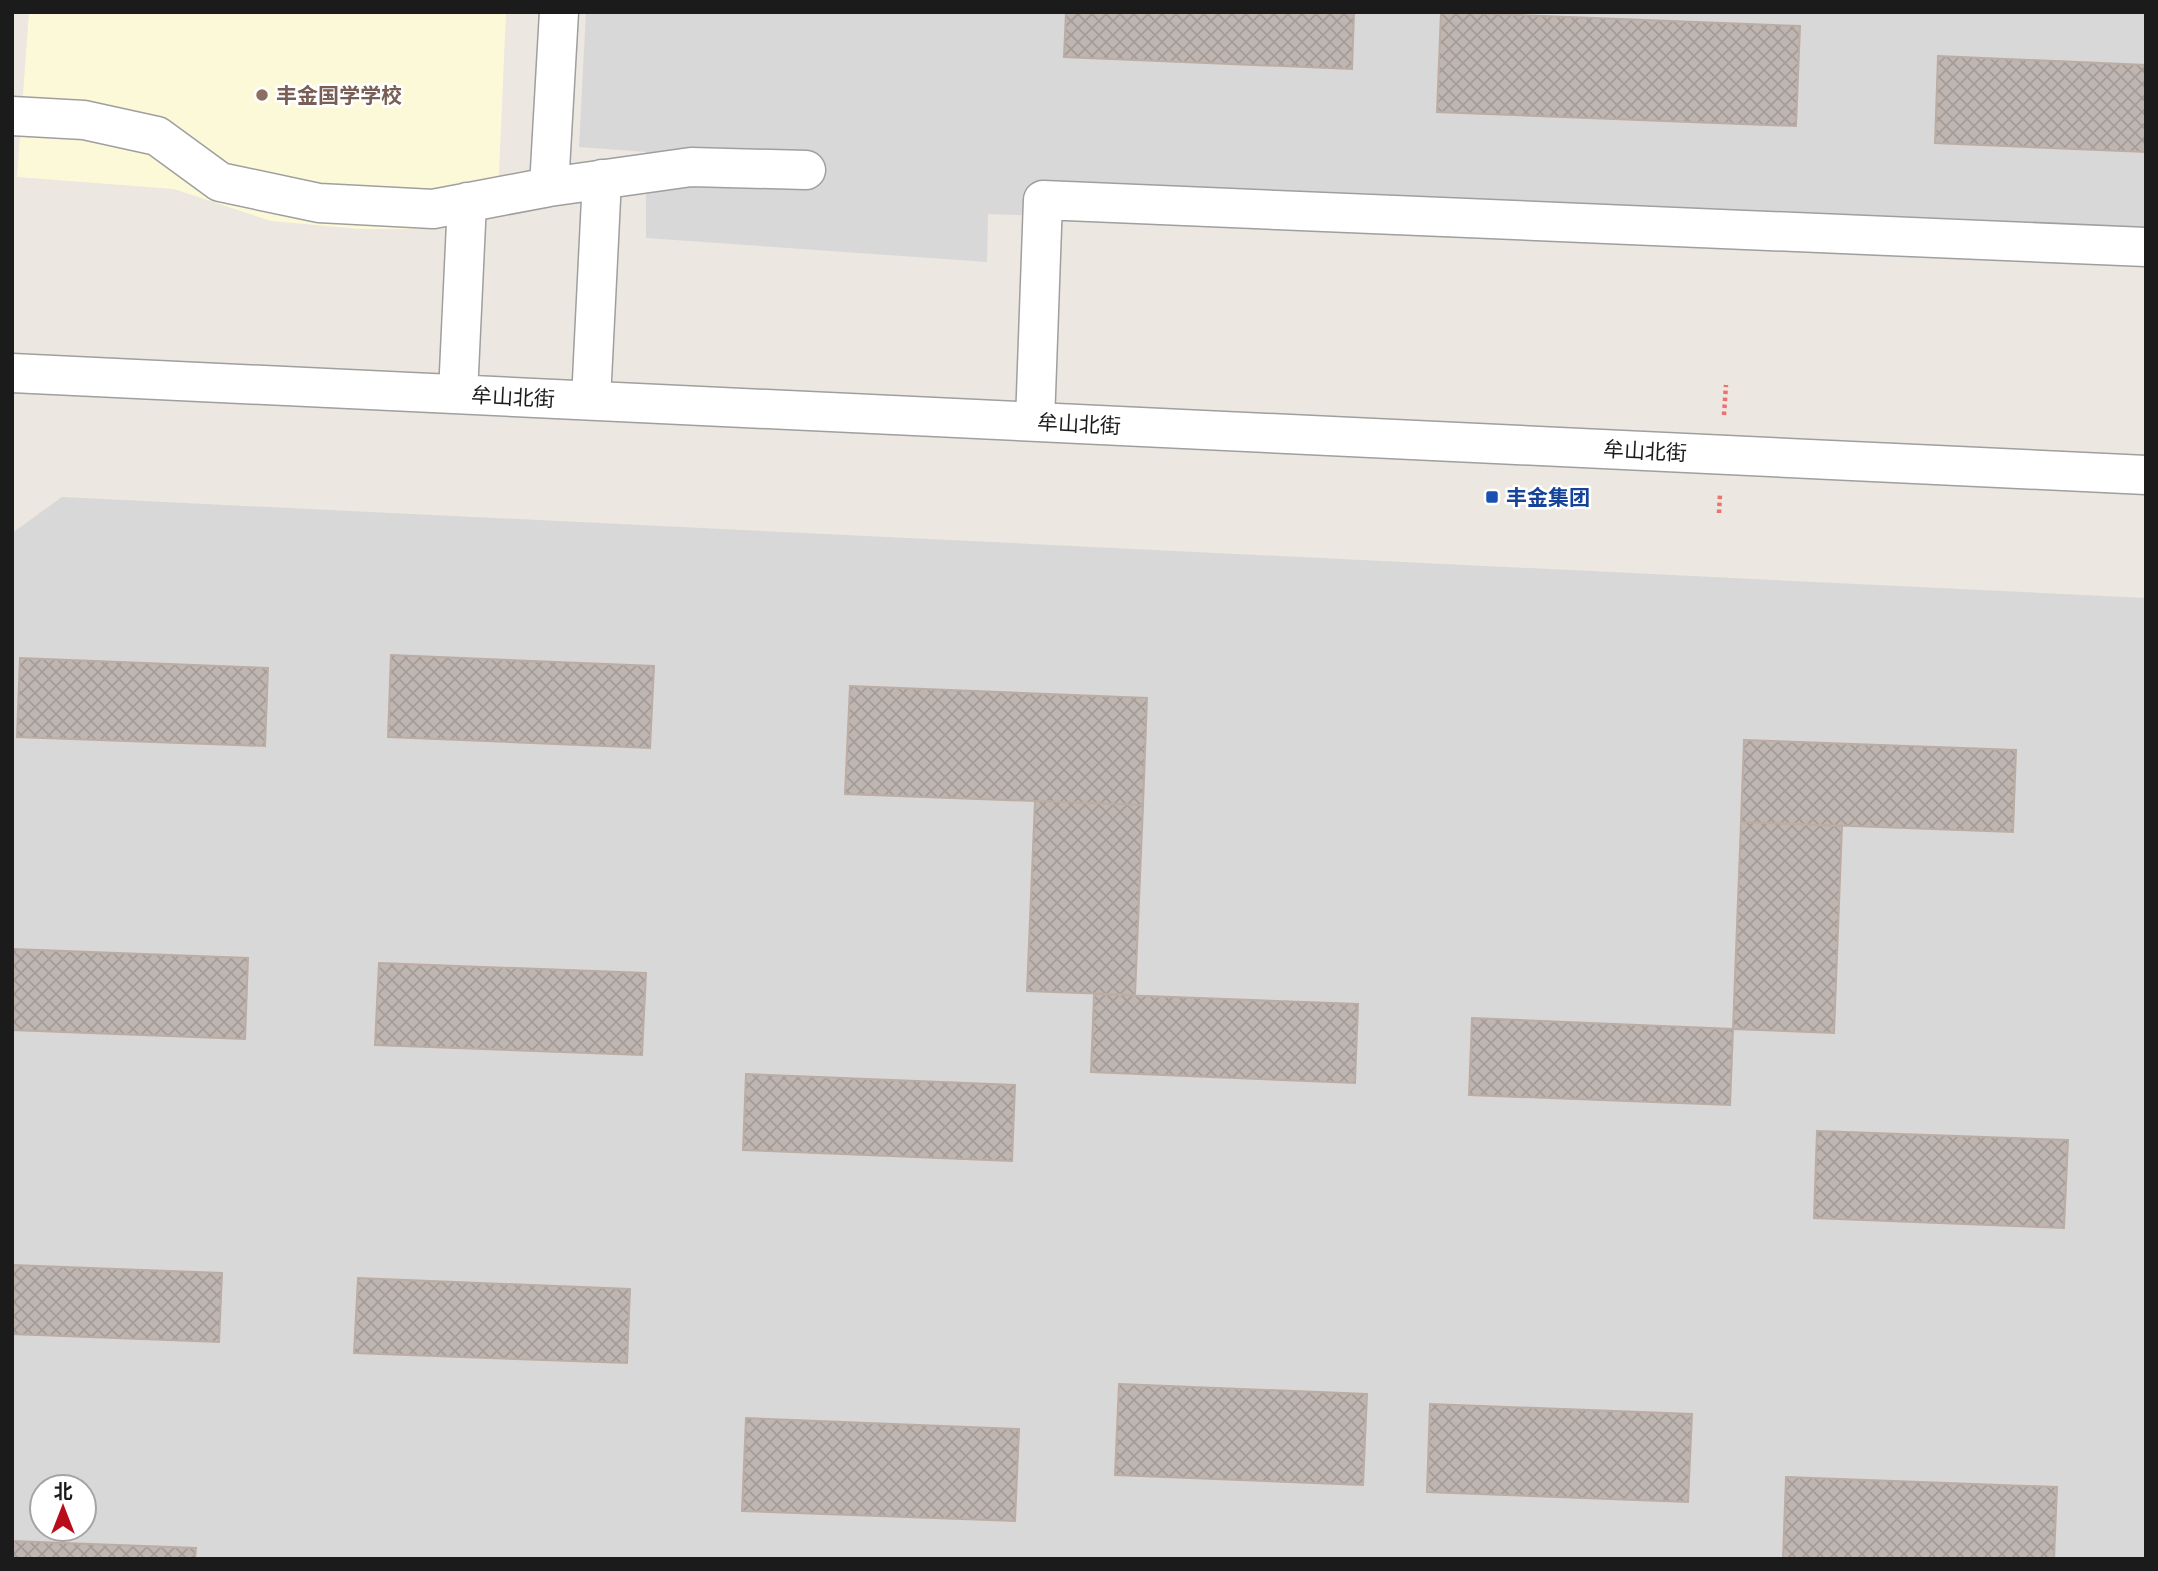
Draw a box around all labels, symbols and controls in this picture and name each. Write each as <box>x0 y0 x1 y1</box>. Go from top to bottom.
place label: 丰金国学学校 <box>276 83 402 108</box>
marker: 丰金国学学校 <box>254 87 270 103</box>
street label: 牟山北街 <box>470 382 556 412</box>
street label: 牟山北街 <box>1036 409 1122 439</box>
street label: 牟山北街 <box>1602 436 1688 466</box>
place label: 丰金集团 <box>1506 485 1590 510</box>
marker: 丰金集团 <box>1484 489 1500 505</box>
north arrow <box>28 1473 98 1543</box>
text: 北 <box>53 1480 73 1502</box>

